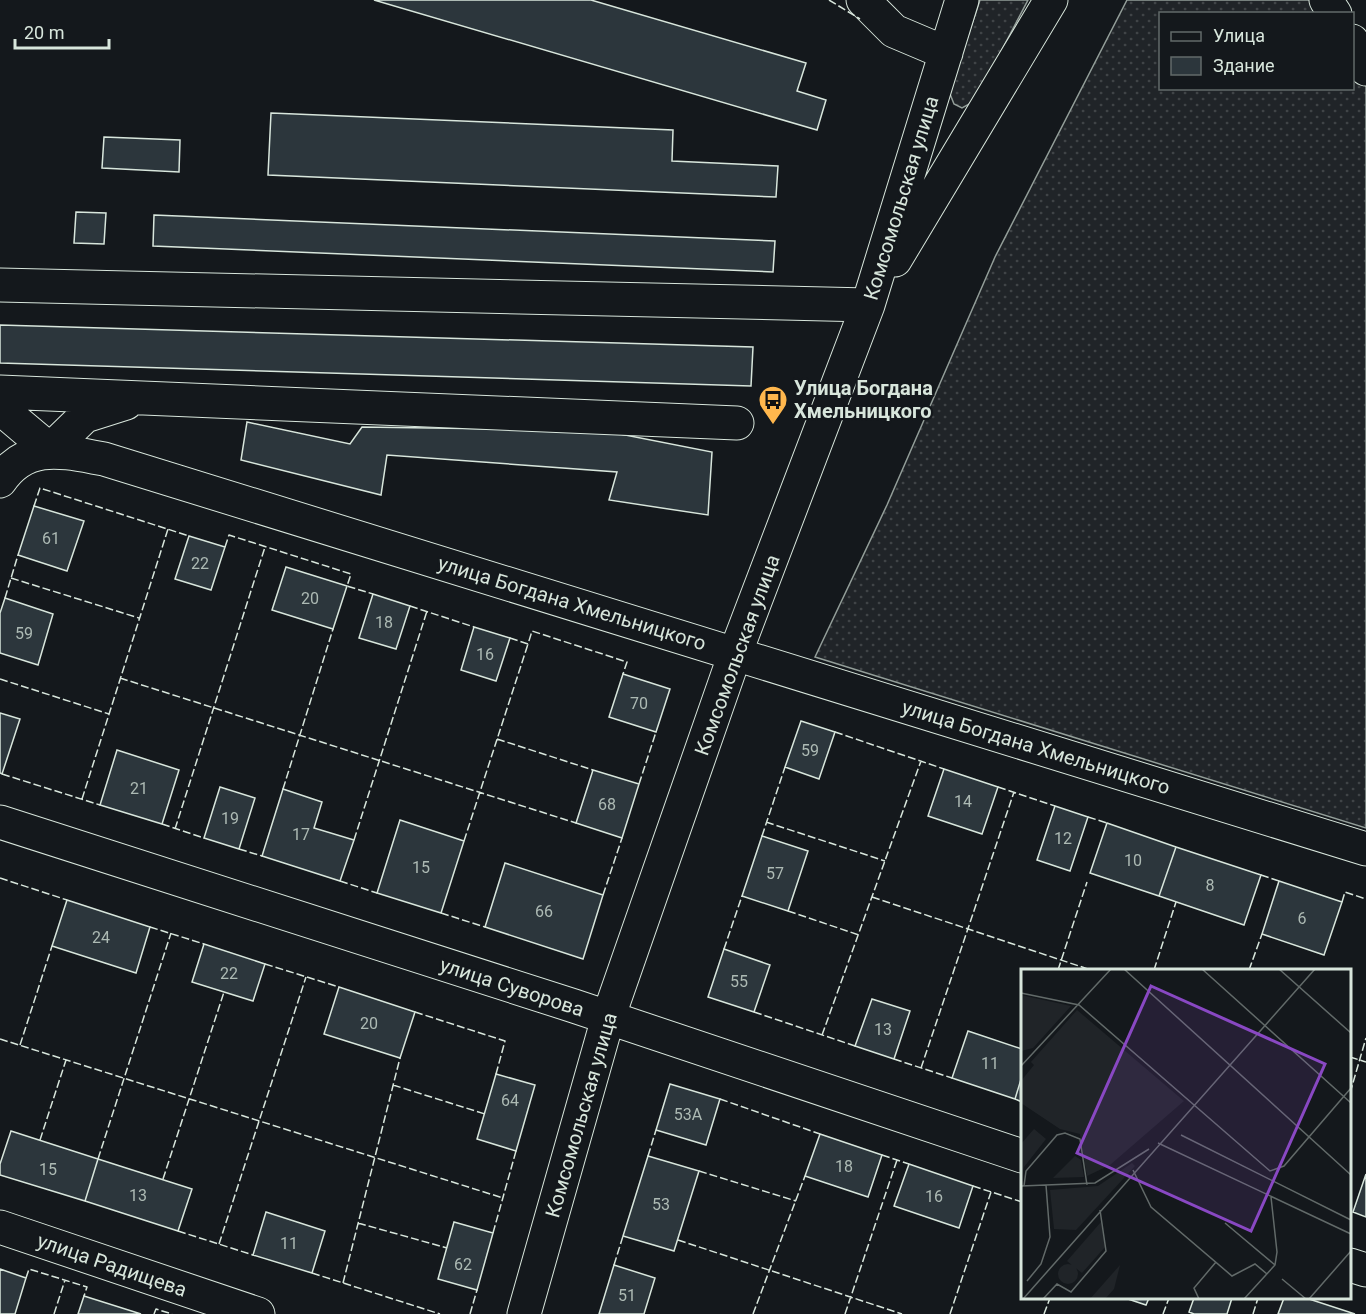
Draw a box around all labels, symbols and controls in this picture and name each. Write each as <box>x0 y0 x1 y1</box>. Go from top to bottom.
scale bar <box>15 12 110 50</box>
legend <box>1159 12 1354 90</box>
text: 20 m <box>24 22 64 43</box>
text: Улица <box>1213 25 1265 46</box>
text: Здание <box>1213 55 1275 76</box>
street label: Комсомольская улица <box>859 93 943 303</box>
place label: Улица Богдана Хмельницкого <box>794 376 933 423</box>
bus stop icon: Улица Богдана Хмельницкого <box>757 384 789 426</box>
house number: 61 <box>42 529 60 548</box>
street label: улица Богдана Хмельницкого <box>435 551 709 655</box>
street label: Комсомольская улица <box>689 551 785 759</box>
house number: 22 <box>191 554 209 573</box>
house number: 20 <box>301 589 319 608</box>
house number: 18 <box>375 613 393 632</box>
house number: 59 <box>15 624 33 643</box>
house number: 16 <box>476 645 494 664</box>
house number: 70 <box>630 694 648 713</box>
street label: улица Богдана Хмельницкого <box>899 695 1173 799</box>
house number: 59 <box>801 741 819 760</box>
house number: 21 <box>130 779 148 798</box>
house number: 14 <box>954 792 972 811</box>
house number: 68 <box>598 795 616 814</box>
house number: 19 <box>221 809 239 828</box>
house number: 17 <box>292 825 310 844</box>
house number: 12 <box>1054 829 1072 848</box>
house number: 10 <box>1124 851 1142 870</box>
house number: 15 <box>412 858 430 877</box>
house number: 57 <box>766 864 784 883</box>
house number: 8 <box>1206 876 1215 895</box>
house number: 66 <box>535 902 553 921</box>
house number: 6 <box>1298 909 1307 928</box>
house number: 24 <box>92 928 110 947</box>
street label: улица Суворова <box>437 952 587 1022</box>
house number: 22 <box>220 964 238 983</box>
inset map <box>1021 969 1351 1299</box>
house number: 55 <box>730 972 748 991</box>
street label: Комсомольская улица <box>540 1010 622 1220</box>
house number: 20 <box>360 1014 378 1033</box>
house number: 13 <box>874 1020 892 1039</box>
house number: 11 <box>981 1054 999 1073</box>
house number: 64 <box>501 1091 519 1110</box>
house number: 53А <box>674 1105 703 1124</box>
house number: 18 <box>835 1157 853 1176</box>
house number: 15 <box>39 1160 57 1179</box>
house number: 13 <box>129 1186 147 1205</box>
house number: 16 <box>925 1187 943 1206</box>
house number: 53 <box>652 1195 670 1214</box>
street label: улица Радищева <box>34 1228 190 1302</box>
house number: 11 <box>280 1234 298 1253</box>
house number: 62 <box>454 1255 472 1274</box>
house number: 51 <box>618 1286 636 1305</box>

